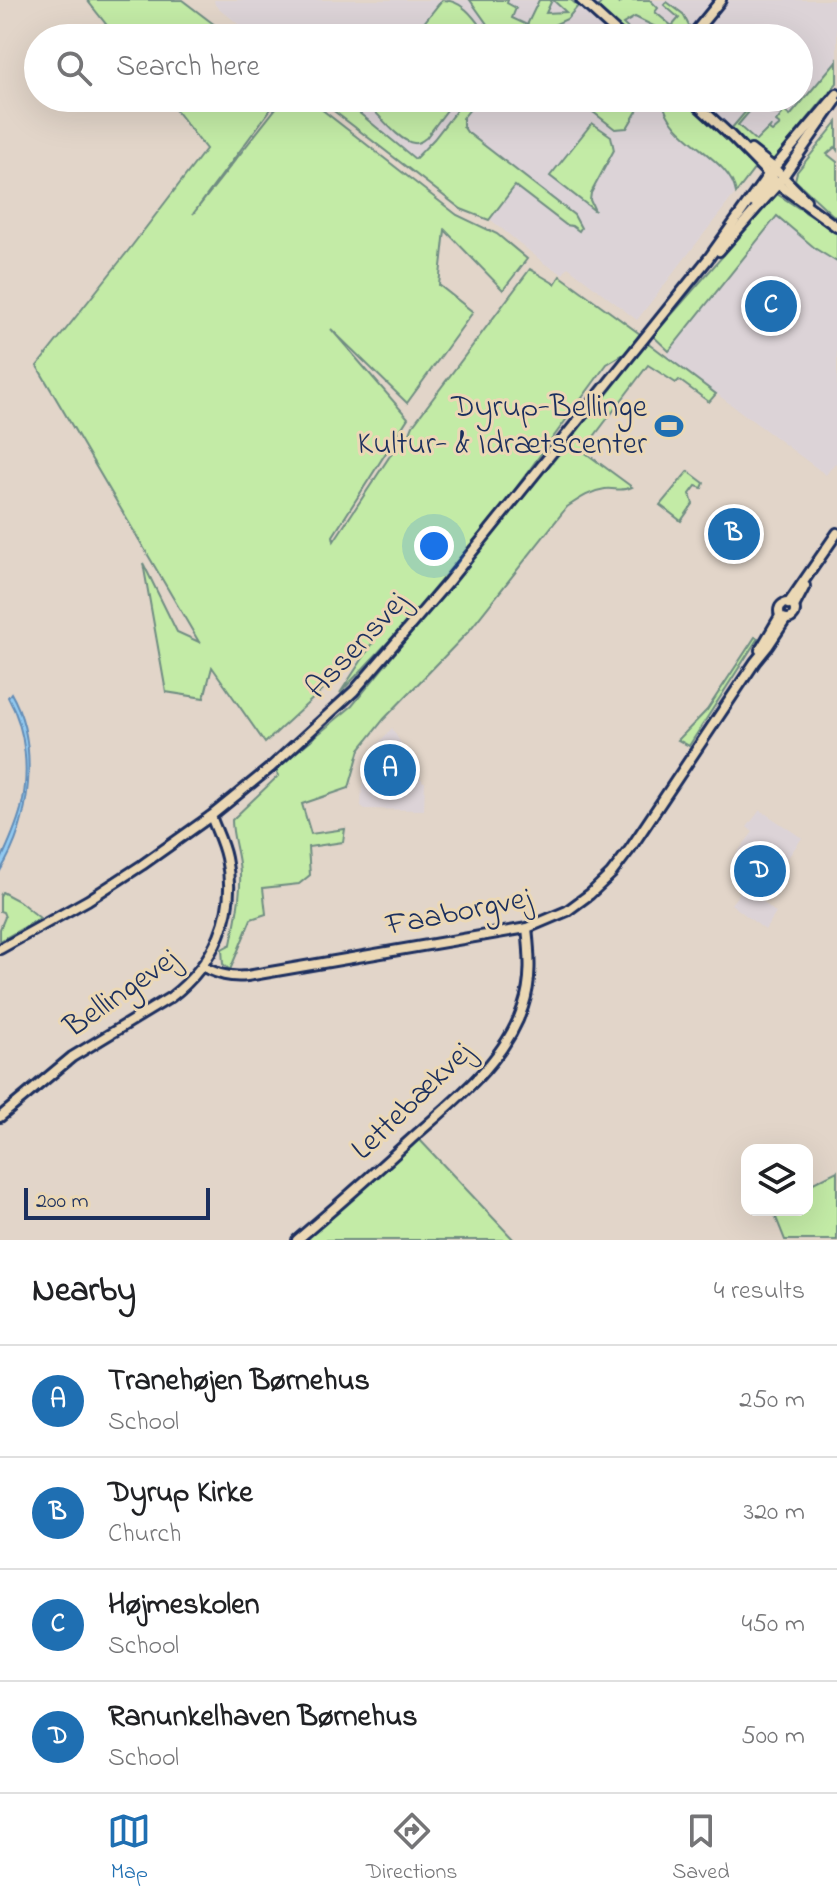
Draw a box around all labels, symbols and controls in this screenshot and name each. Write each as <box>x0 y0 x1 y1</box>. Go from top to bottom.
search box <box>24 24 813 112</box>
icon: search <box>52 46 96 90</box>
text: Search here <box>116 46 260 90</box>
pin: C <box>745 276 797 336</box>
place label: Dyrup-Bellinge Kultur- & Idrætscenter <box>358 385 648 469</box>
sports icon: Dyrup-Bellinge Kultur- & Idrætscenter <box>654 411 684 441</box>
pin: B <box>708 504 760 564</box>
your location <box>414 526 454 566</box>
street label: Assensvej <box>296 581 421 711</box>
pin: A <box>364 740 416 800</box>
pin: D <box>734 841 786 901</box>
street label: Faaborgvej <box>381 876 536 950</box>
street label: Bellingevej <box>54 937 190 1051</box>
street label: Lettebækvej <box>341 1031 485 1172</box>
map controls <box>741 1144 813 1216</box>
button: layers <box>741 1144 813 1216</box>
scale bar <box>24 1184 210 1220</box>
text: 200 m <box>36 1186 89 1218</box>
text: Nearby <box>32 1267 136 1317</box>
text: 4 results <box>714 1273 805 1311</box>
text: Tranehøjen Børnehus <box>108 1360 370 1404</box>
text: A <box>50 1382 66 1420</box>
text: 250 m <box>739 1382 805 1420</box>
text: School <box>108 1404 179 1442</box>
text: Dyrup Kirke <box>108 1472 253 1516</box>
text: B <box>49 1494 67 1532</box>
text: 320 m <box>743 1494 805 1532</box>
text: Church <box>108 1516 181 1554</box>
text: Højmeskolen <box>108 1584 260 1628</box>
text: C <box>51 1606 65 1644</box>
text: 450 m <box>742 1606 805 1644</box>
text: School <box>108 1628 179 1666</box>
text: Ranunkelhaven Børnehus <box>108 1696 418 1740</box>
text: D <box>48 1718 68 1756</box>
text: 500 m <box>741 1718 805 1756</box>
text: School <box>108 1740 179 1778</box>
tab: Map <box>107 1809 151 1889</box>
tab: Directions <box>366 1809 457 1889</box>
tab: Saved <box>672 1809 730 1889</box>

